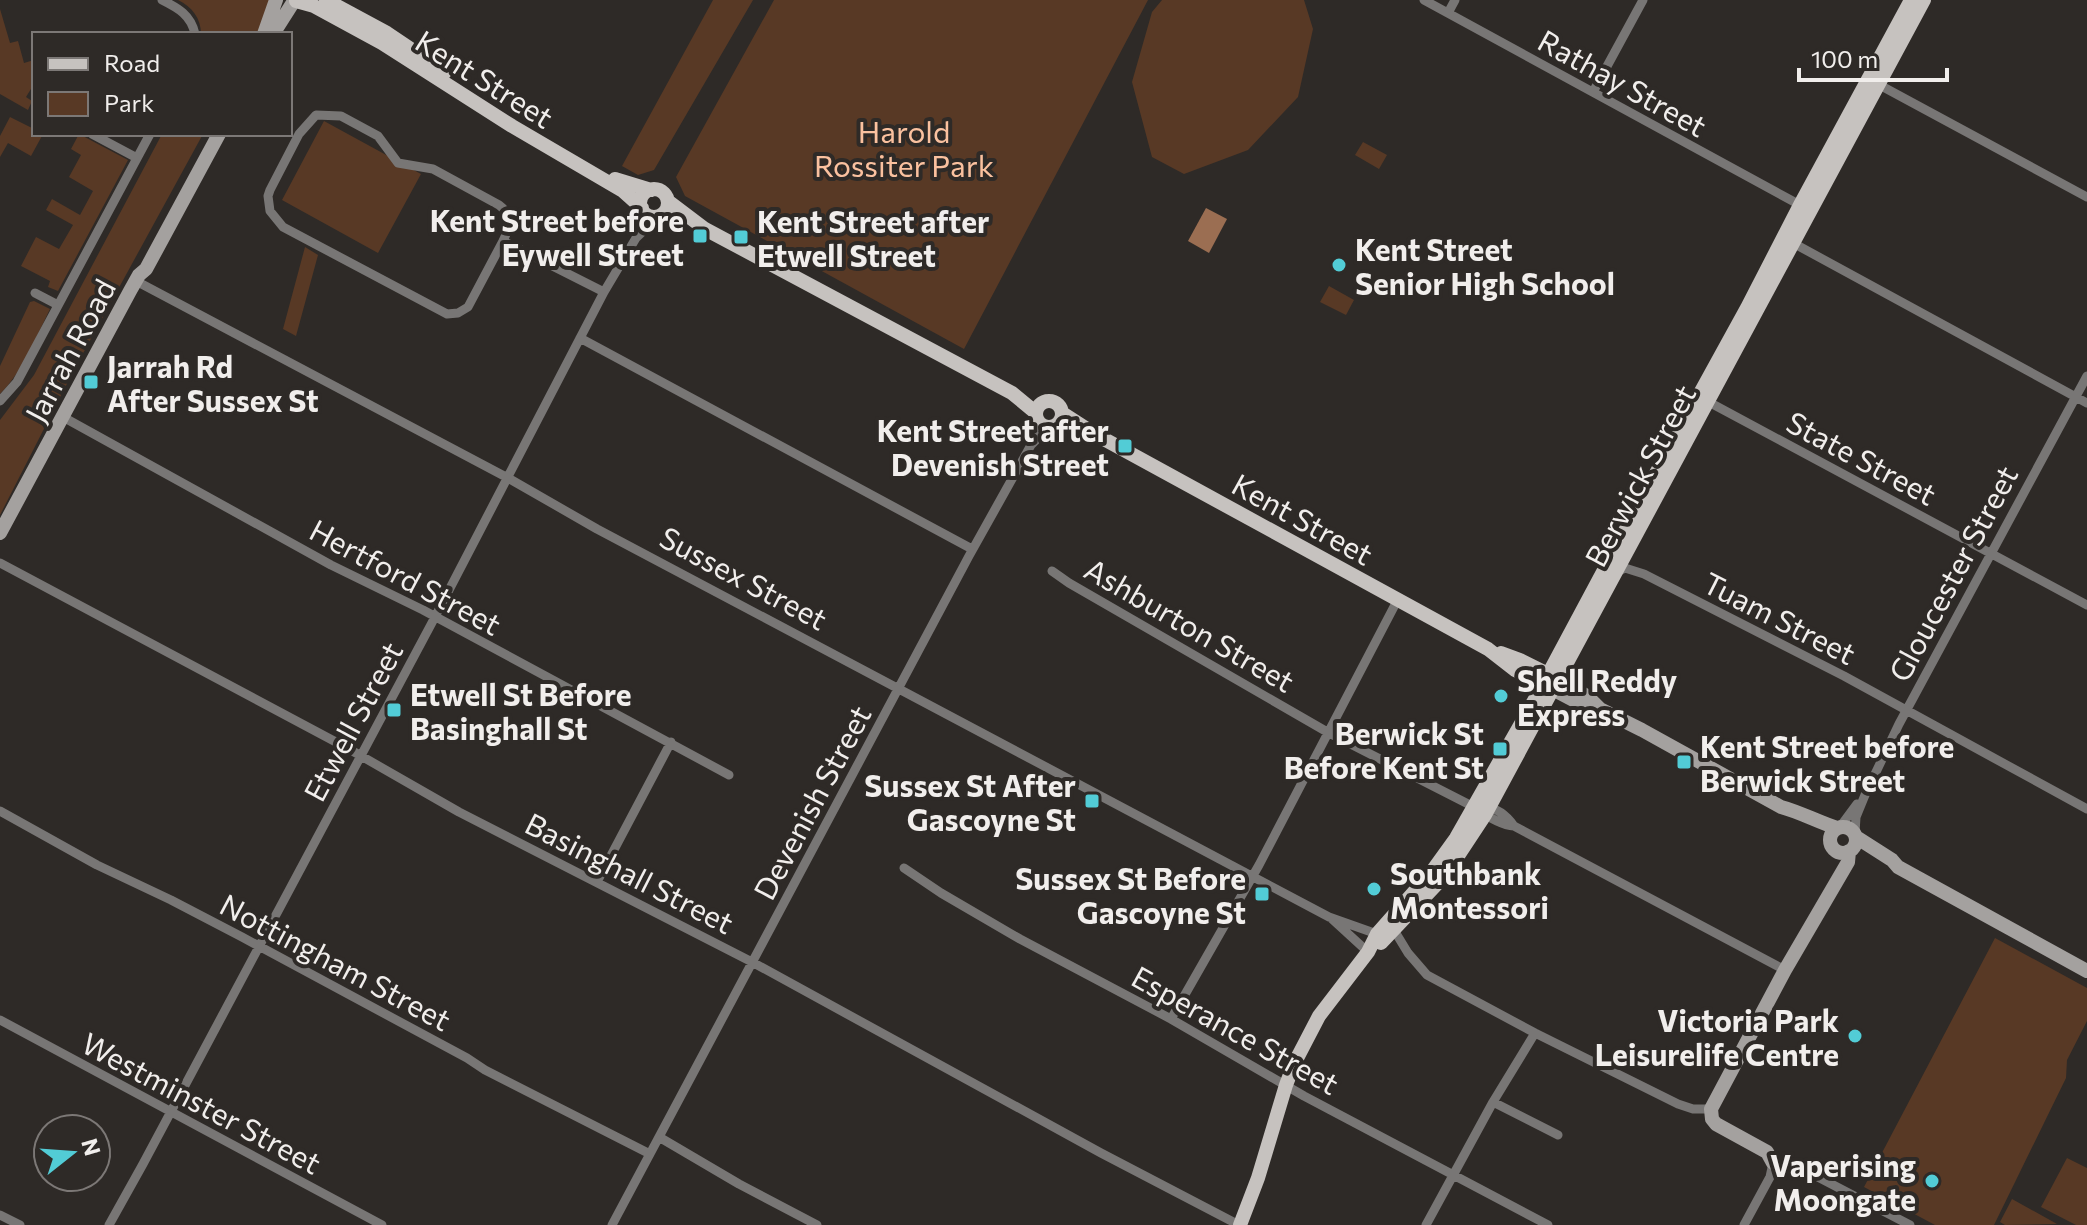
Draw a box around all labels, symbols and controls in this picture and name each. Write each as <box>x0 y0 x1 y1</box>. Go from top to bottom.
street label: Kent Street <box>410 21 560 135</box>
street label: Rathay Street <box>1532 21 1714 143</box>
legend <box>32 32 292 136</box>
scale bar <box>1799 32 1947 82</box>
text: 100 m <box>1811 44 1878 73</box>
text: Road <box>104 48 160 77</box>
text: Park <box>104 88 154 117</box>
park label: Harold Rossiter Park <box>814 112 994 183</box>
place label: Kent Street before Eywell Street <box>430 201 684 272</box>
place label: Kent Street after Etwell Street <box>757 202 989 273</box>
marker: Kent Street before Eywell Street <box>691 227 709 245</box>
marker: Kent Street after Etwell Street <box>732 228 750 246</box>
place label: Kent Street Senior High School <box>1355 230 1615 301</box>
marker: Kent Street Senior High School <box>1330 256 1348 274</box>
street label: Jarrah Road <box>16 272 122 428</box>
place label: Jarrah Rd After Sussex St <box>107 347 319 418</box>
marker: Jarrah Rd After Sussex St <box>82 373 100 391</box>
street label: Berwick Street <box>1576 378 1702 572</box>
street label: State Street <box>1781 402 1943 512</box>
place label: Kent Street after Devenish Street <box>877 411 1109 482</box>
marker: Kent Street after Devenish Street <box>1116 437 1134 455</box>
street label: Gloucester Street <box>1880 459 2024 687</box>
street label: Kent Street <box>1226 464 1380 572</box>
street label: Hertford Street <box>304 510 508 642</box>
street label: Sussex Street <box>654 517 834 637</box>
street label: Ashburton Street <box>1079 549 1301 699</box>
street label: Tuam Street <box>1698 563 1862 671</box>
street label: Etwell Street <box>295 635 409 807</box>
place label: Shell Reddy Express <box>1517 661 1678 732</box>
place label: Etwell St Before Basinghall St <box>410 675 632 746</box>
marker: Shell Reddy Express <box>1492 687 1510 705</box>
street label: Devenish Street <box>744 699 878 905</box>
marker: Etwell St Before Basinghall St <box>385 701 403 719</box>
place label: Berwick St Before Kent St <box>1284 714 1484 785</box>
place label: Kent Street before Berwick Street <box>1700 727 1954 798</box>
marker: Berwick St Before Kent St <box>1491 740 1509 758</box>
marker: Kent Street before Berwick Street <box>1675 753 1693 771</box>
place label: Sussex St After Gascoyne St <box>864 766 1076 837</box>
marker: Sussex St After Gascoyne St <box>1083 792 1101 810</box>
street label: Basinghall Street <box>520 804 740 940</box>
place label: Southbank Montessori <box>1390 854 1549 925</box>
place label: Sussex St Before Gascoyne St <box>1015 859 1246 930</box>
marker: Southbank Montessori <box>1365 880 1383 898</box>
street label: Nottingham Street <box>214 885 458 1037</box>
marker: Sussex St Before Gascoyne St <box>1253 885 1271 903</box>
street label: Esperance Street <box>1126 957 1346 1101</box>
place label: Victoria Park Leisurelife Centre <box>1595 1001 1839 1072</box>
street label: Westminster Street <box>76 1023 328 1181</box>
marker: Victoria Park Leisurelife Centre <box>1846 1027 1864 1045</box>
north arrow <box>32 1113 112 1193</box>
text: N <box>76 1135 107 1159</box>
place label: Vaperising Moongate <box>1770 1146 1916 1217</box>
marker: Vaperising Moongate <box>1923 1172 1941 1190</box>

